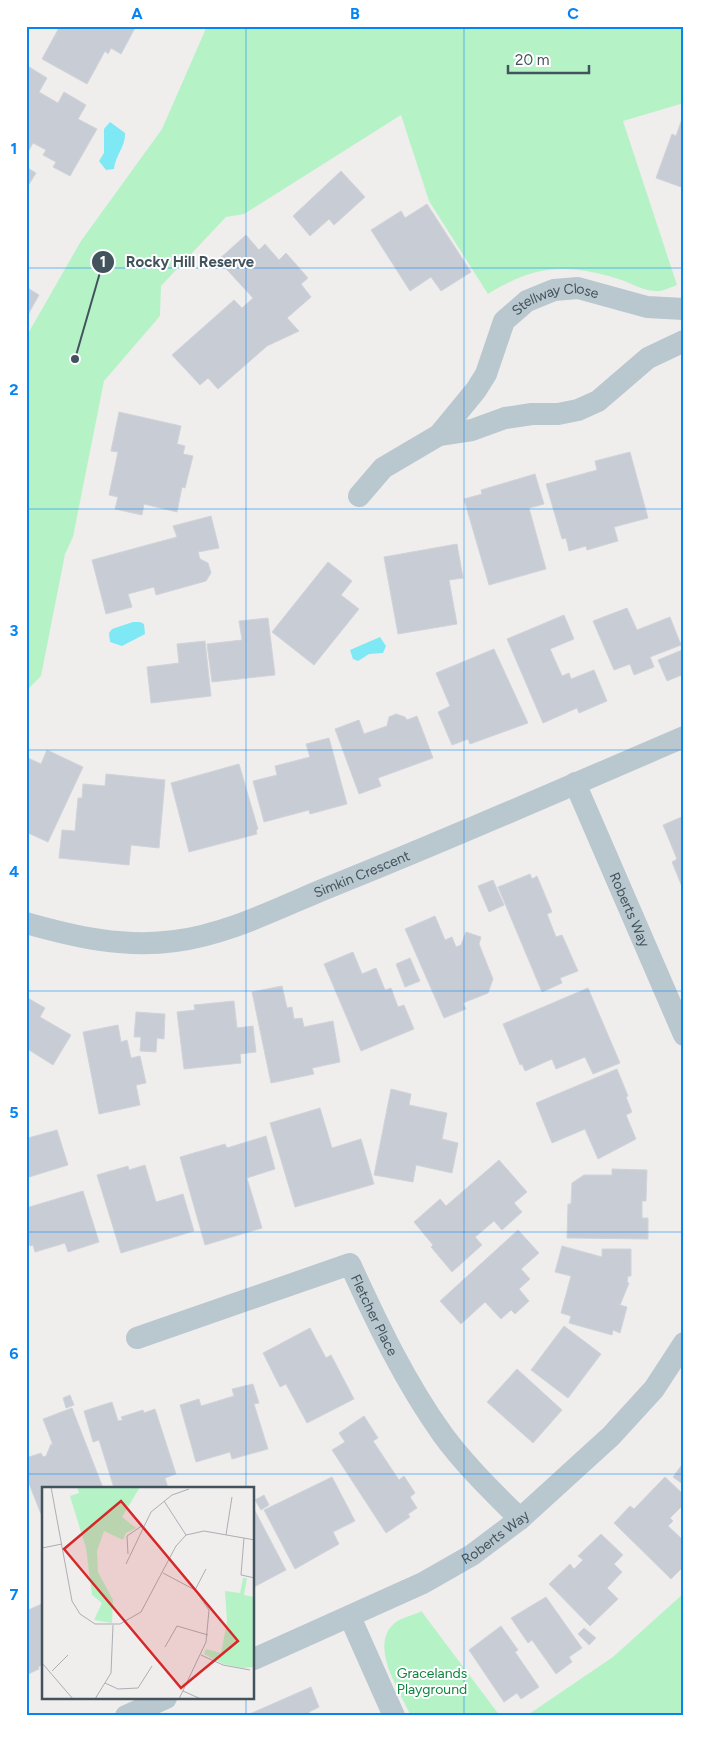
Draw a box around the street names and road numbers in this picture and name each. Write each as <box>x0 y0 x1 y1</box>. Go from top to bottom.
street label: Stellway Close <box>509 280 601 319</box>
street label: Simkin Crescent <box>311 847 412 902</box>
street label: Roberts Way <box>606 870 653 951</box>
street label: Fletcher Place <box>347 1272 401 1359</box>
street label: Roberts Way <box>459 1506 533 1568</box>

